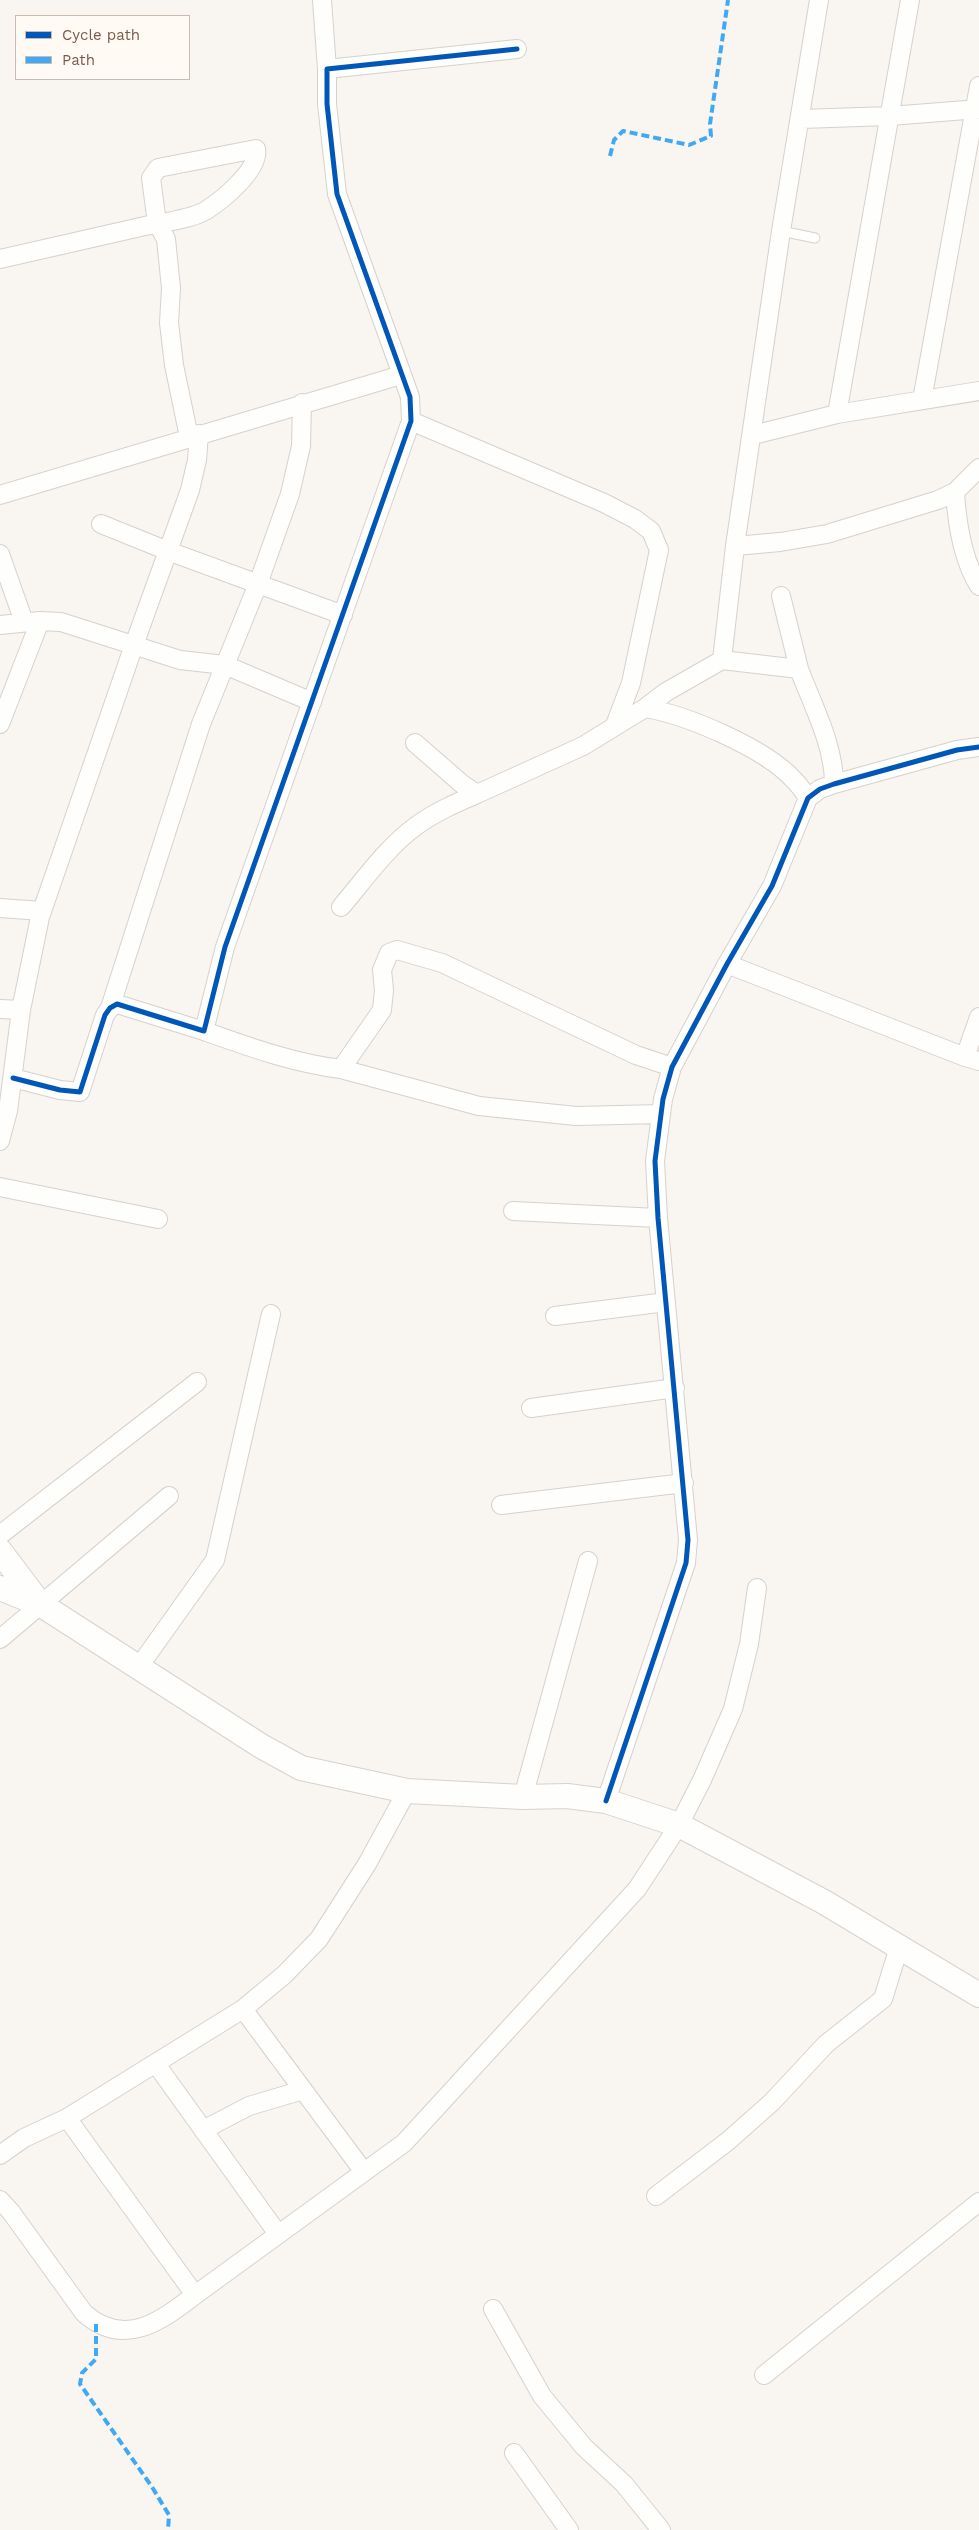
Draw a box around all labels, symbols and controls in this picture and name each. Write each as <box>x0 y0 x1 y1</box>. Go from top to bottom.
legend <box>15 15 190 80</box>
text: Cycle path <box>62 26 140 44</box>
text: Path <box>62 51 95 69</box>

